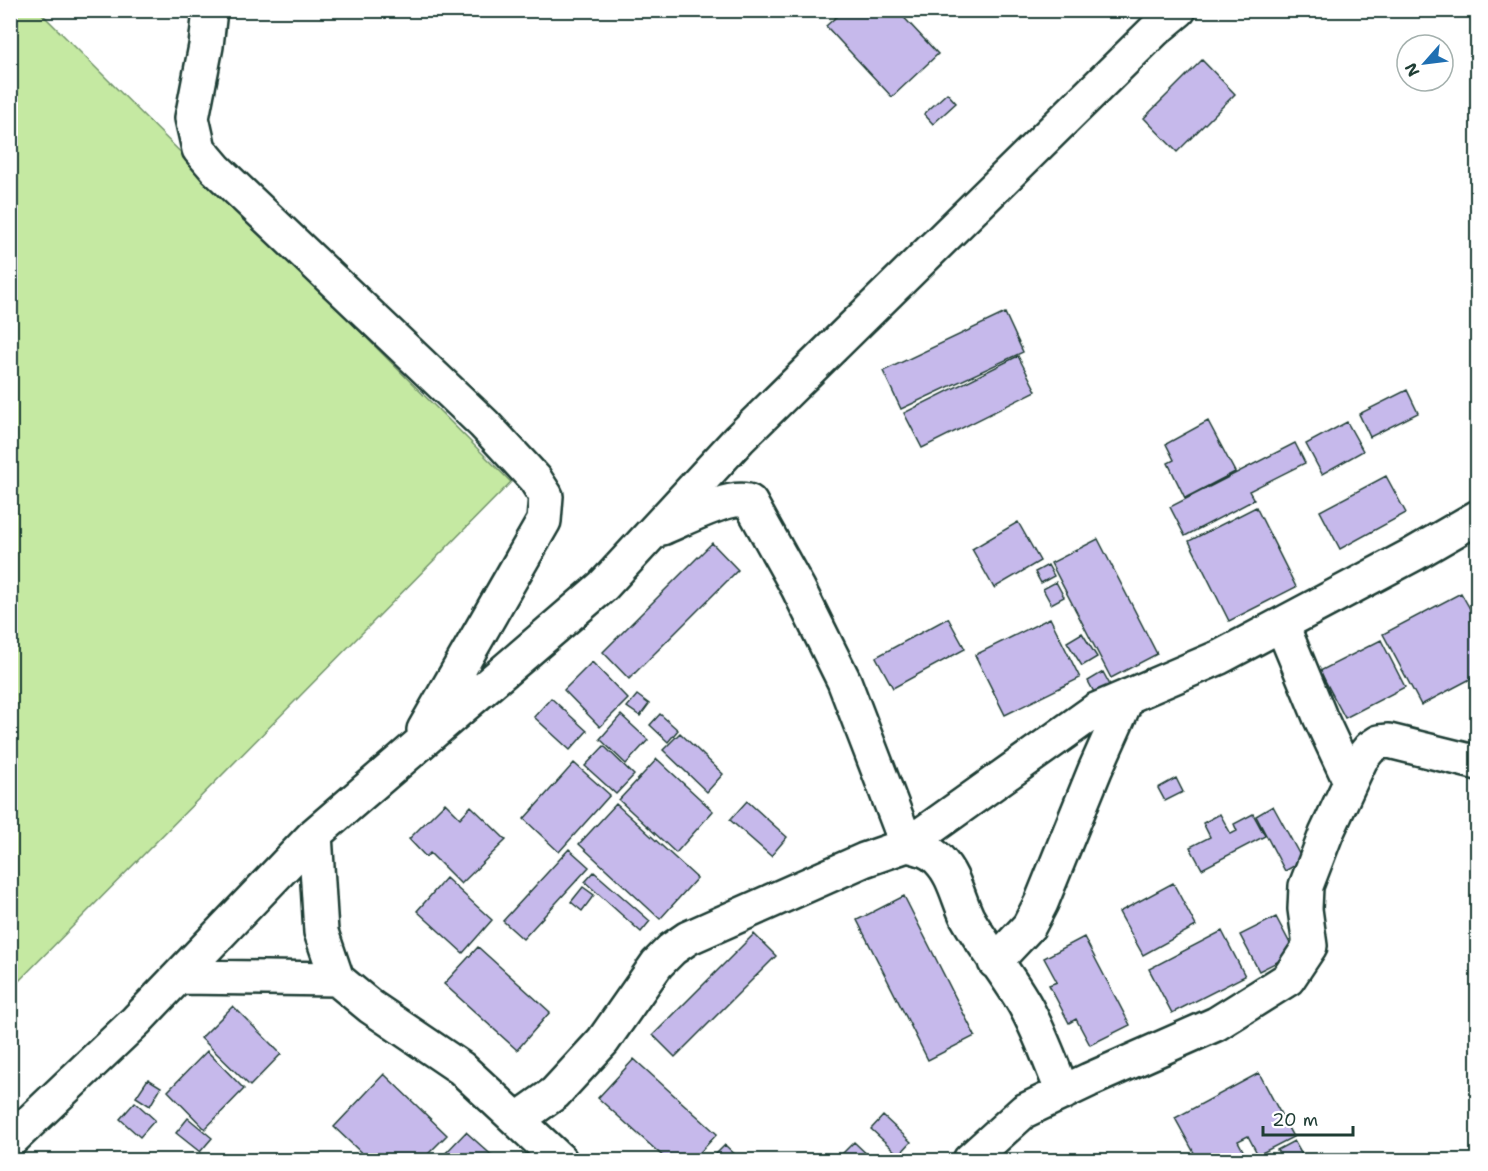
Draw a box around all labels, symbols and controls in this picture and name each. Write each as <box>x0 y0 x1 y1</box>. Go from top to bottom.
north arrow <box>1395 33 1455 93</box>
text: N <box>1400 59 1424 80</box>
scale bar <box>1263 1099 1353 1137</box>
text: 20 m <box>1272 1108 1318 1132</box>

